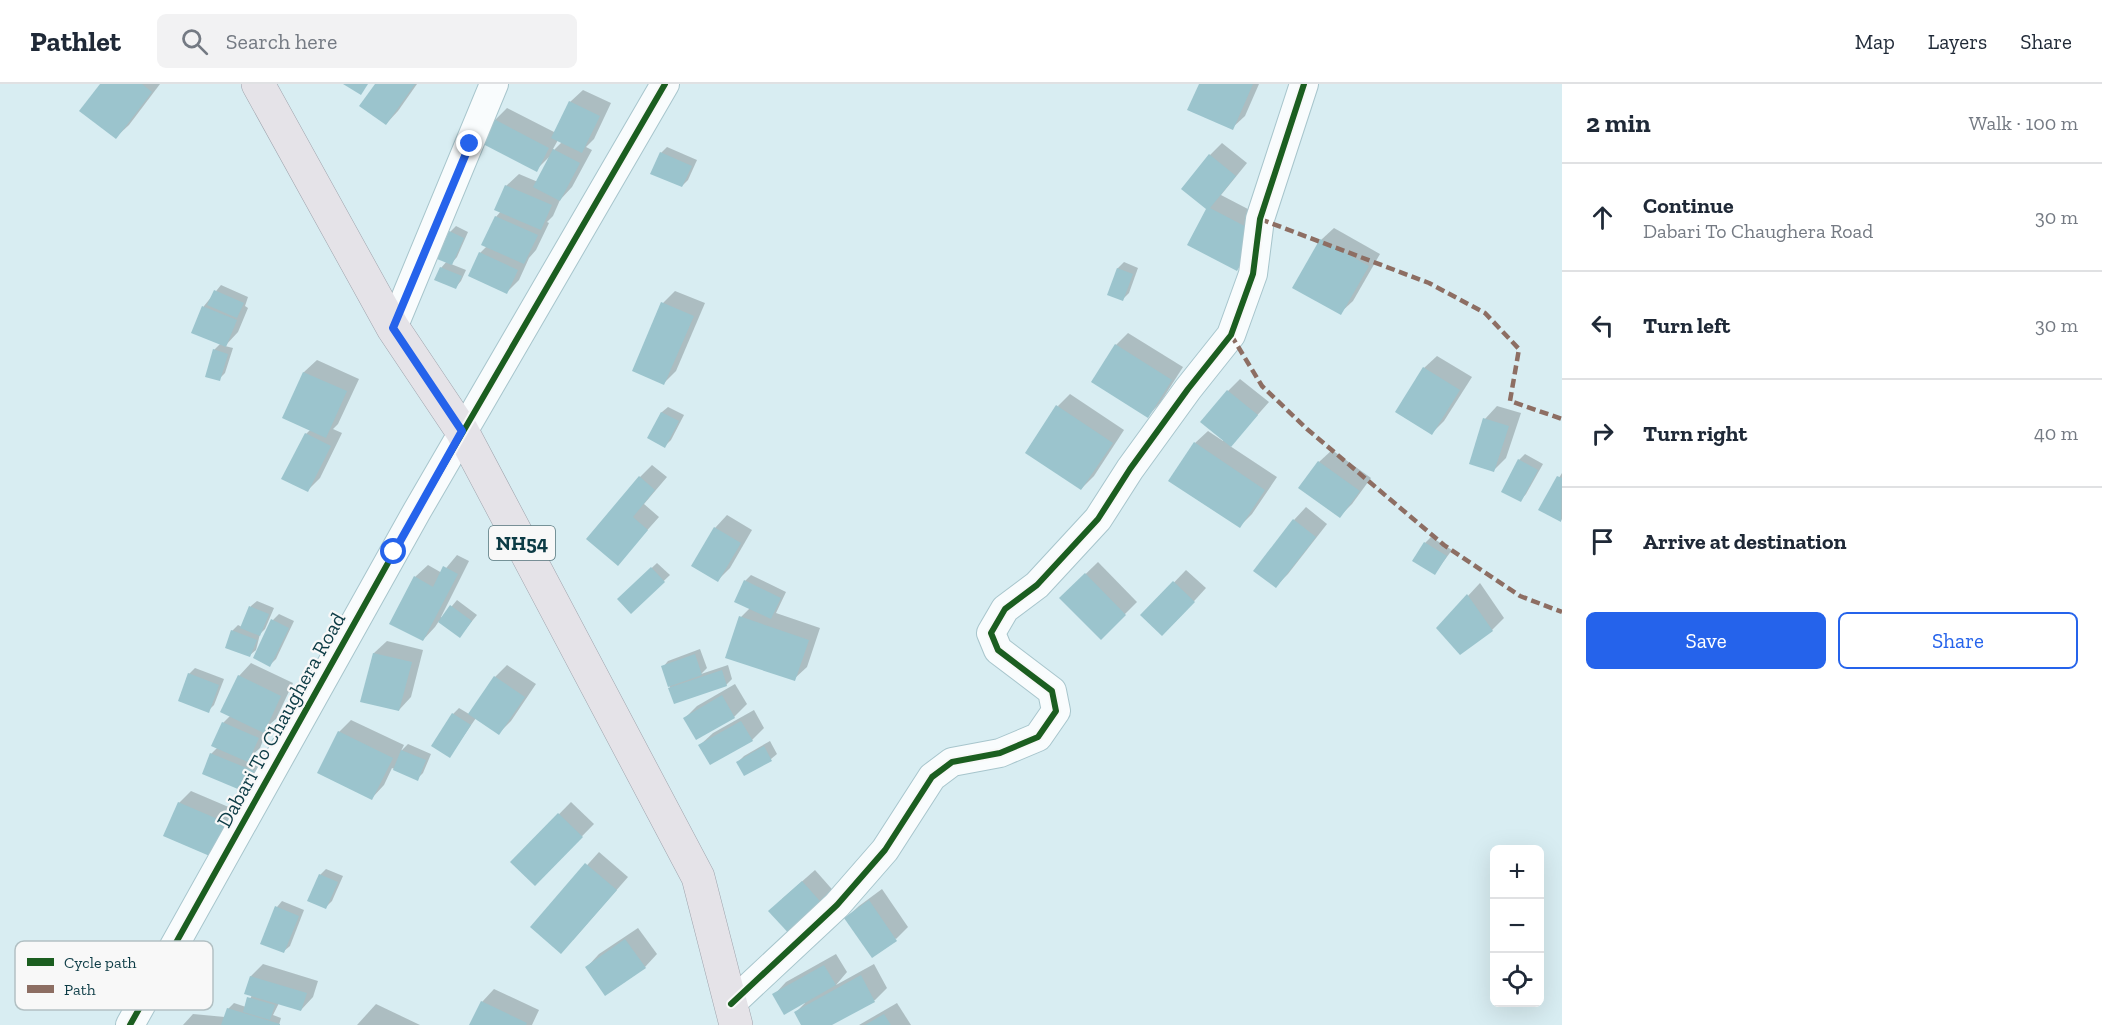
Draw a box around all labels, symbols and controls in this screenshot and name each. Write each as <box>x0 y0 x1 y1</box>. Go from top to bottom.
search box <box>157 14 577 68</box>
text: Pathlet <box>30 25 121 58</box>
icon: search <box>178 25 211 58</box>
text: Search here <box>226 28 337 55</box>
text: Map <box>1855 29 1895 54</box>
text: Layers <box>1928 29 1987 54</box>
text: Share <box>2020 29 2072 54</box>
text: 2 min <box>1586 107 1651 139</box>
text: Walk · 100 m <box>1969 111 2078 135</box>
route end <box>456 130 482 156</box>
text: Continue <box>1643 192 1734 219</box>
icon: ahead <box>1586 201 1619 234</box>
text: 30 m <box>2035 205 2078 229</box>
text: Dabari To Chaughera Road <box>1643 219 1873 243</box>
icon: left <box>1586 309 1619 342</box>
text: Turn left <box>1643 312 1730 339</box>
text: 30 m <box>2035 313 2078 337</box>
icon: right <box>1586 417 1619 450</box>
text: Turn right <box>1643 420 1747 447</box>
text: 40 m <box>2034 421 2078 445</box>
icon: arrive <box>1586 525 1619 558</box>
road number: NH54 <box>489 526 555 560</box>
text: Arrive at destination <box>1643 528 1846 555</box>
route start <box>380 538 406 564</box>
street label: Dabari To Chaughera Road <box>211 608 350 832</box>
button: Save <box>1586 612 1826 669</box>
button: Share <box>1838 612 2078 669</box>
map controls <box>1490 845 1544 1007</box>
button: + <box>1490 845 1544 899</box>
button: − <box>1490 899 1544 953</box>
legend <box>15 941 213 1010</box>
text: Cycle path <box>64 953 137 972</box>
button: locate <box>1490 953 1544 1007</box>
text: Path <box>64 980 96 999</box>

